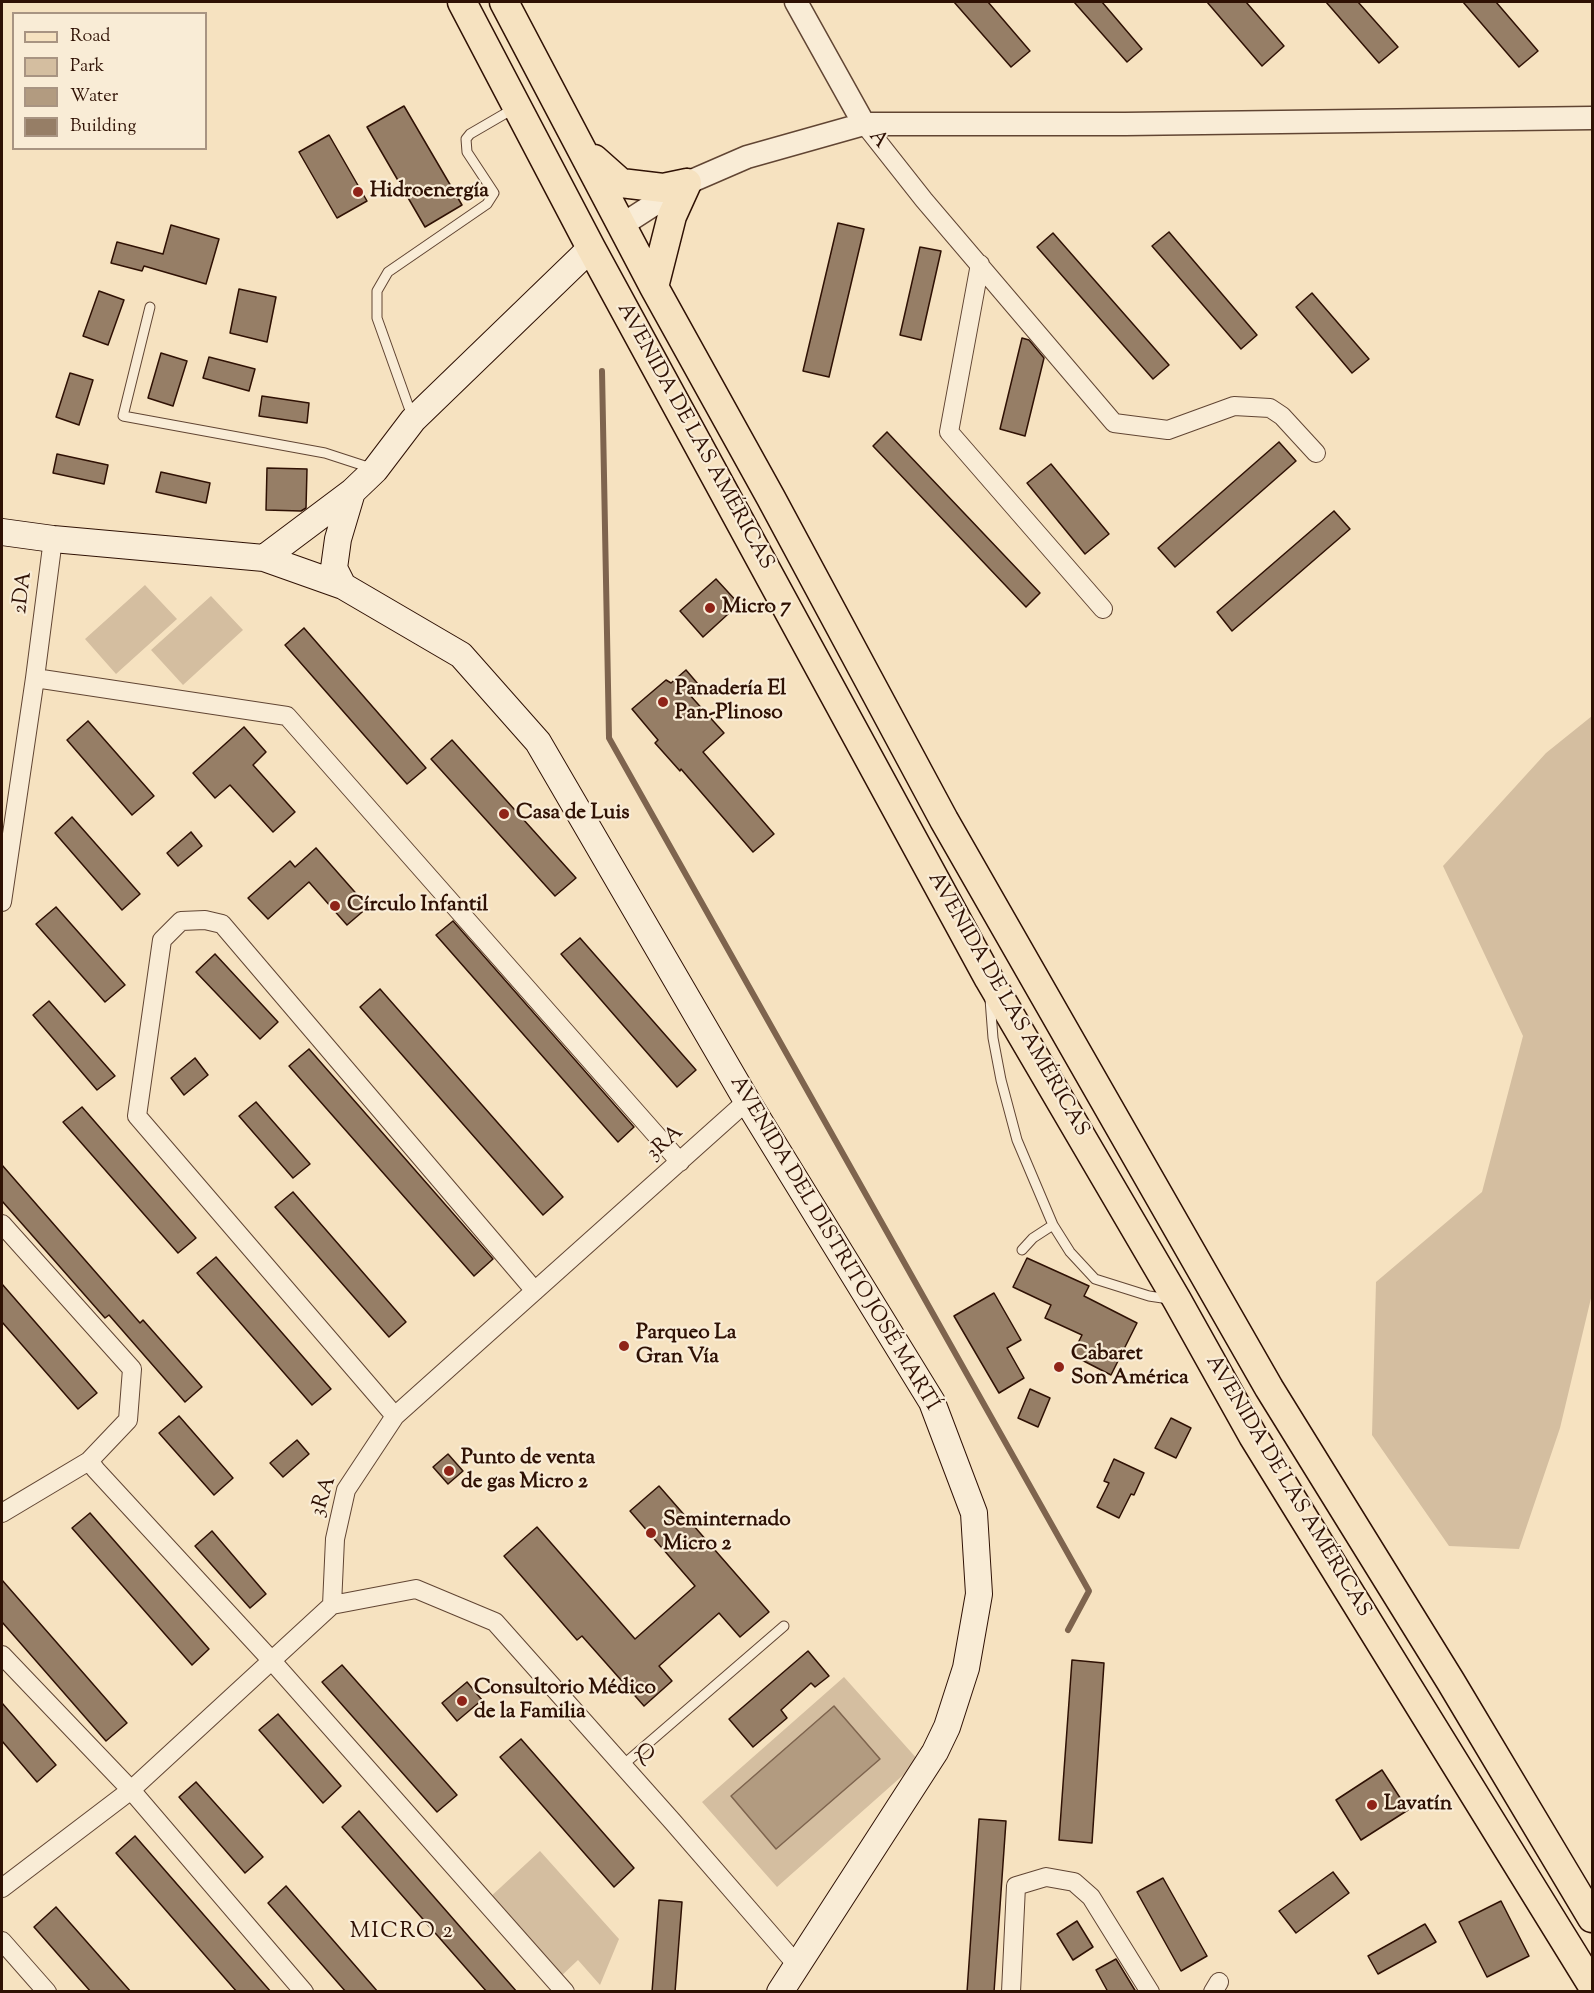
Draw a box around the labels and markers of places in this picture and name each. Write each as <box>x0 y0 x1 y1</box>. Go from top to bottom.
place label: Hidroenergía <box>370 179 489 205</box>
marker: Hidroenergía <box>351 185 365 199</box>
place label: Micro 7 <box>722 595 791 621</box>
marker: Micro 7 <box>703 601 717 615</box>
place label: Panadería El Pan-Plinoso <box>675 677 786 727</box>
marker: Panadería El Pan-Plinoso <box>656 695 670 709</box>
place label: Casa de Luis <box>516 801 630 827</box>
marker: Casa de Luis <box>497 807 511 821</box>
place label: Círculo Infantil <box>347 893 488 919</box>
marker: Círculo Infantil <box>328 899 342 913</box>
place label: Parqueo La Gran Vía <box>636 1321 737 1371</box>
marker: Parqueo La Gran Vía <box>617 1339 631 1353</box>
place label: Cabaret Son América <box>1071 1342 1189 1392</box>
marker: Cabaret Son América <box>1052 1360 1066 1374</box>
place label: Punto de venta de gas Micro 2 <box>461 1446 595 1496</box>
marker: Punto de venta de gas Micro 2 <box>442 1464 456 1478</box>
place label: Seminternado Micro 2 <box>663 1508 791 1558</box>
marker: Seminternado Micro 2 <box>644 1526 658 1540</box>
place label: Consultorio Médico de la Familia <box>474 1676 656 1726</box>
marker: Consultorio Médico de la Familia <box>455 1694 469 1708</box>
place label: Lavatín <box>1384 1792 1452 1818</box>
marker: Lavatín <box>1365 1798 1379 1812</box>

